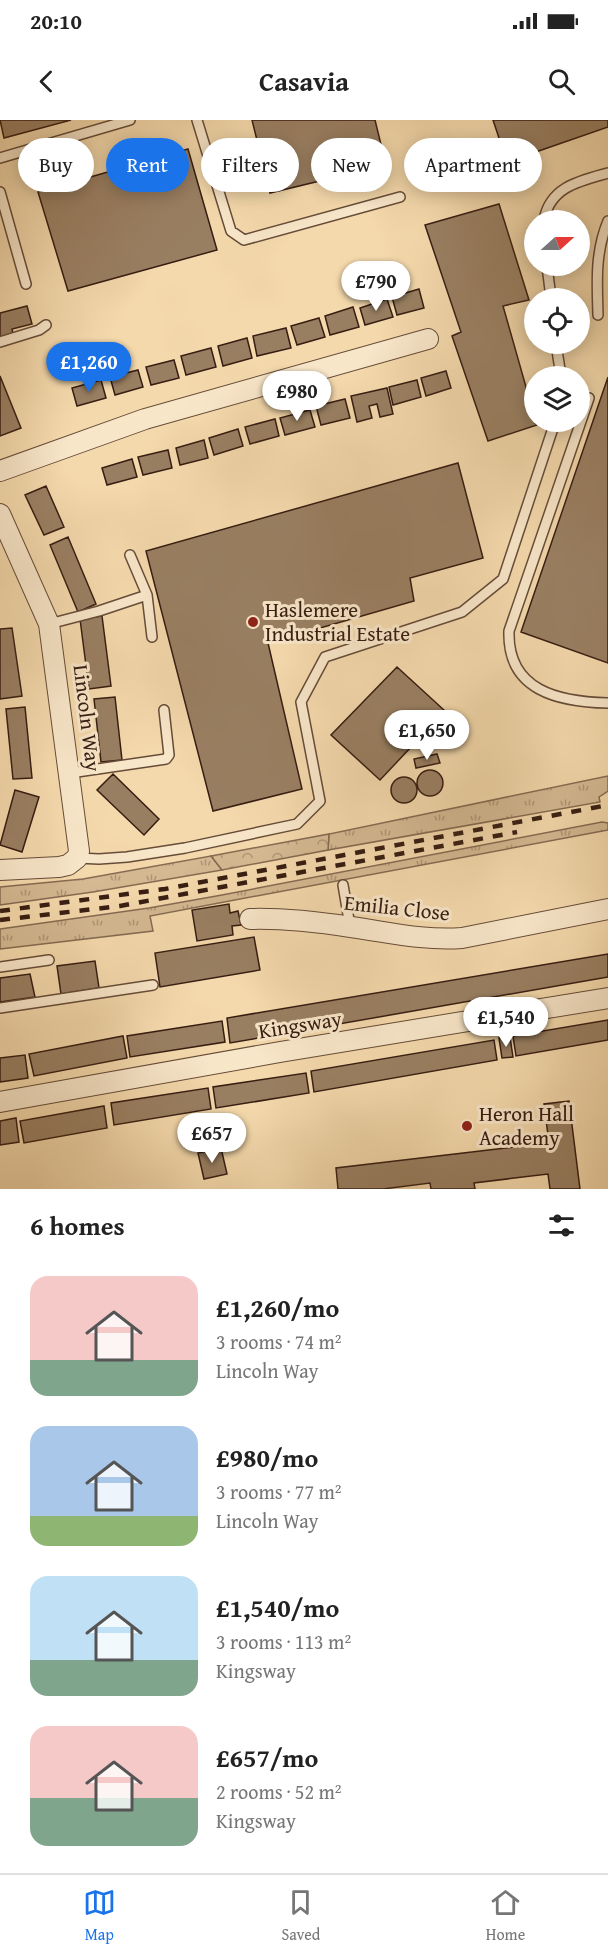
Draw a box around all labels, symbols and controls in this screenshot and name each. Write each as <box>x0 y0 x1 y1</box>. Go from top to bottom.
text: 20:10 <box>30 5 82 37</box>
text: Casavia <box>259 61 349 101</box>
icon: back <box>30 65 63 98</box>
icon: search <box>545 65 578 98</box>
chip: Buy <box>18 138 94 192</box>
chip: Rent <box>106 138 189 192</box>
chip: Filters <box>201 138 299 192</box>
chip: New <box>311 138 392 192</box>
chip: Apartment <box>404 138 542 192</box>
north arrow <box>524 210 590 276</box>
map controls <box>524 210 590 432</box>
pin: £790 <box>340 261 412 312</box>
text: £790 <box>355 266 397 295</box>
button: locate <box>524 288 590 354</box>
pin: £1,260 <box>40 342 138 393</box>
text: £1,260 <box>60 347 118 376</box>
button: layers <box>524 366 590 432</box>
pin: £980 <box>261 371 333 422</box>
text: £980 <box>276 376 318 405</box>
place label: Haslemere Industrial Estate <box>265 594 410 649</box>
marker: Haslemere Industrial Estate <box>246 615 260 629</box>
street label: Lincoln Way <box>66 663 110 774</box>
pin: £1,650 <box>378 710 476 761</box>
text: £1,650 <box>398 715 456 744</box>
street label: Emilia Close <box>343 887 452 928</box>
pin: £1,540 <box>457 997 555 1048</box>
text: £1,540 <box>477 1002 535 1031</box>
street label: Kingsway <box>256 1003 344 1046</box>
place label: Heron Hall Academy <box>479 1098 574 1153</box>
pin: £657 <box>176 1113 248 1164</box>
text: £657 <box>191 1118 233 1147</box>
marker: Heron Hall Academy <box>460 1119 474 1133</box>
text: 6 homes <box>30 1206 125 1245</box>
icon: filters <box>545 1209 578 1242</box>
text: £1,260/mo <box>216 1288 339 1327</box>
icon: home <box>78 1300 150 1372</box>
text: 3 rooms · 74 m² <box>216 1327 342 1356</box>
text: Lincoln Way <box>216 1356 319 1385</box>
text: £980/mo <box>216 1438 318 1477</box>
icon: home <box>78 1450 150 1522</box>
text: 3 rooms · 77 m² <box>216 1477 342 1506</box>
text: Lincoln Way <box>216 1506 319 1535</box>
text: £1,540/mo <box>216 1588 339 1627</box>
icon: home <box>78 1600 150 1672</box>
text: 3 rooms · 113 m² <box>216 1627 351 1656</box>
text: Kingsway <box>216 1656 296 1685</box>
text: £657/mo <box>216 1738 318 1777</box>
icon: home <box>78 1750 150 1822</box>
text: 2 rooms · 52 m² <box>216 1777 342 1806</box>
text: Kingsway <box>216 1806 296 1835</box>
tab: Map <box>83 1886 116 1946</box>
tab: Saved <box>281 1886 320 1946</box>
tab: Home <box>486 1886 525 1946</box>

